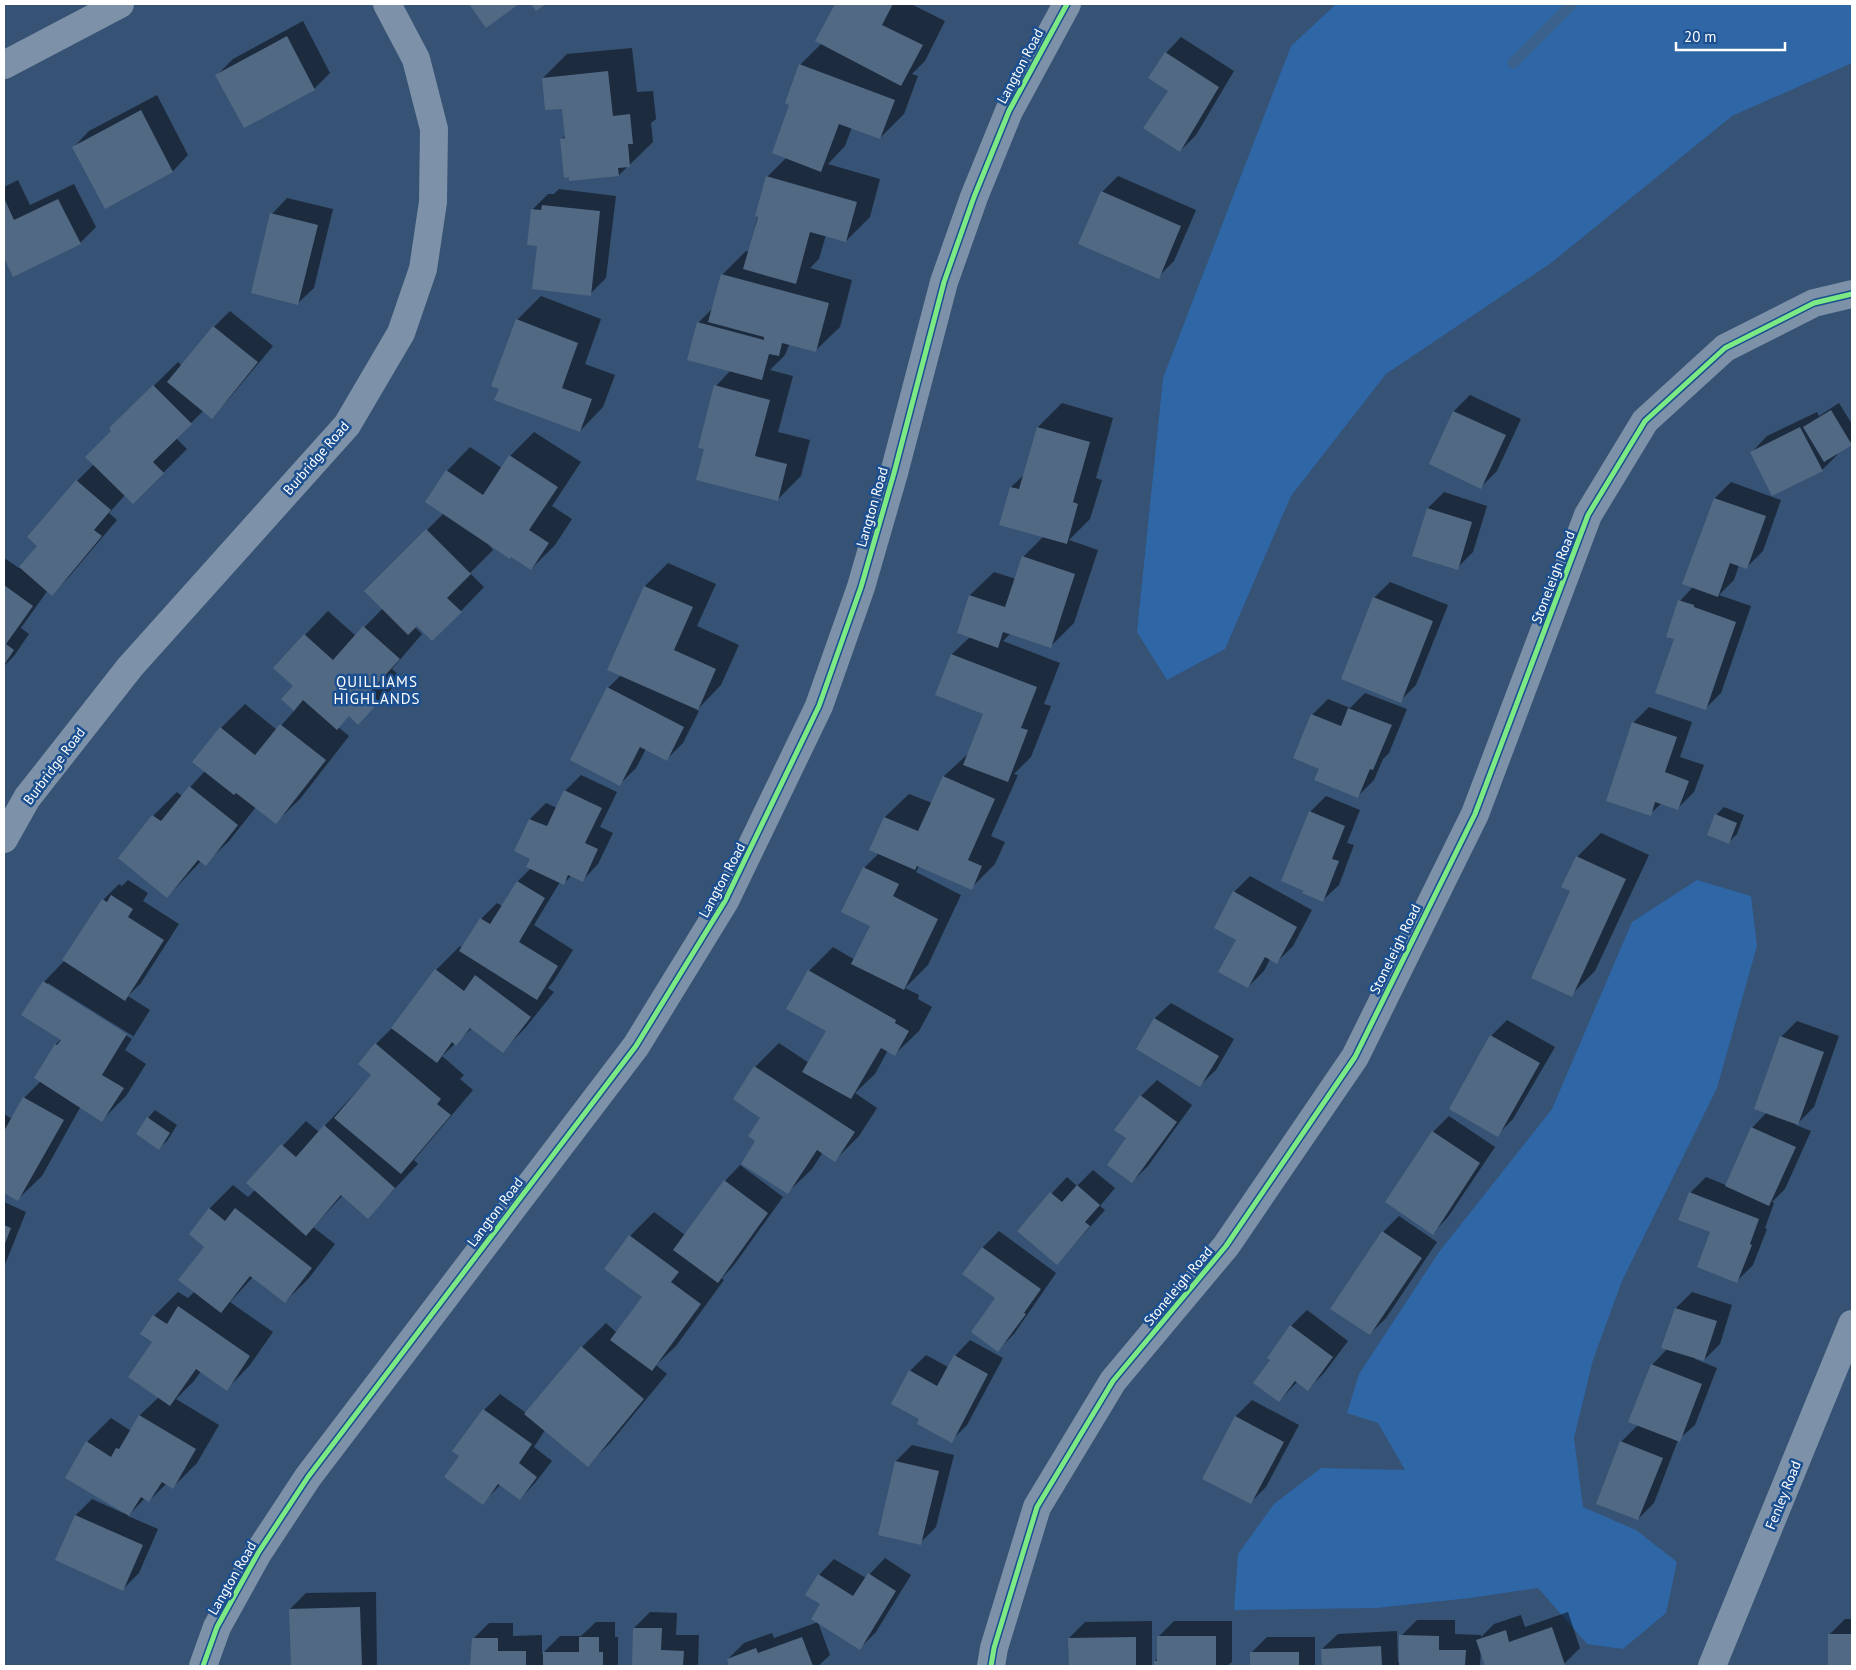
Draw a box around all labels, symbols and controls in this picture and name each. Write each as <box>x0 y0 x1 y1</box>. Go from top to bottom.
scale bar <box>1676 20 1785 52</box>
street label: Langton Road <box>993 25 1047 107</box>
text: 20 m <box>1684 27 1717 46</box>
street label: Burbridge Road <box>279 417 353 499</box>
street label: Langton Road <box>852 465 892 549</box>
street label: Stoneleigh Road <box>1527 528 1579 626</box>
district label: QUILLIAMS HIGHLANDS <box>333 672 421 708</box>
street label: Burbridge Road <box>19 724 89 808</box>
street label: Langton Road <box>695 839 749 921</box>
street label: Stoneleigh Road <box>1365 901 1425 997</box>
street label: Langton Road <box>463 1174 527 1250</box>
street label: Stoneleigh Road <box>1140 1243 1216 1329</box>
street label: Fenley Road <box>1761 1458 1805 1532</box>
street label: Langton Road <box>204 1538 260 1618</box>

